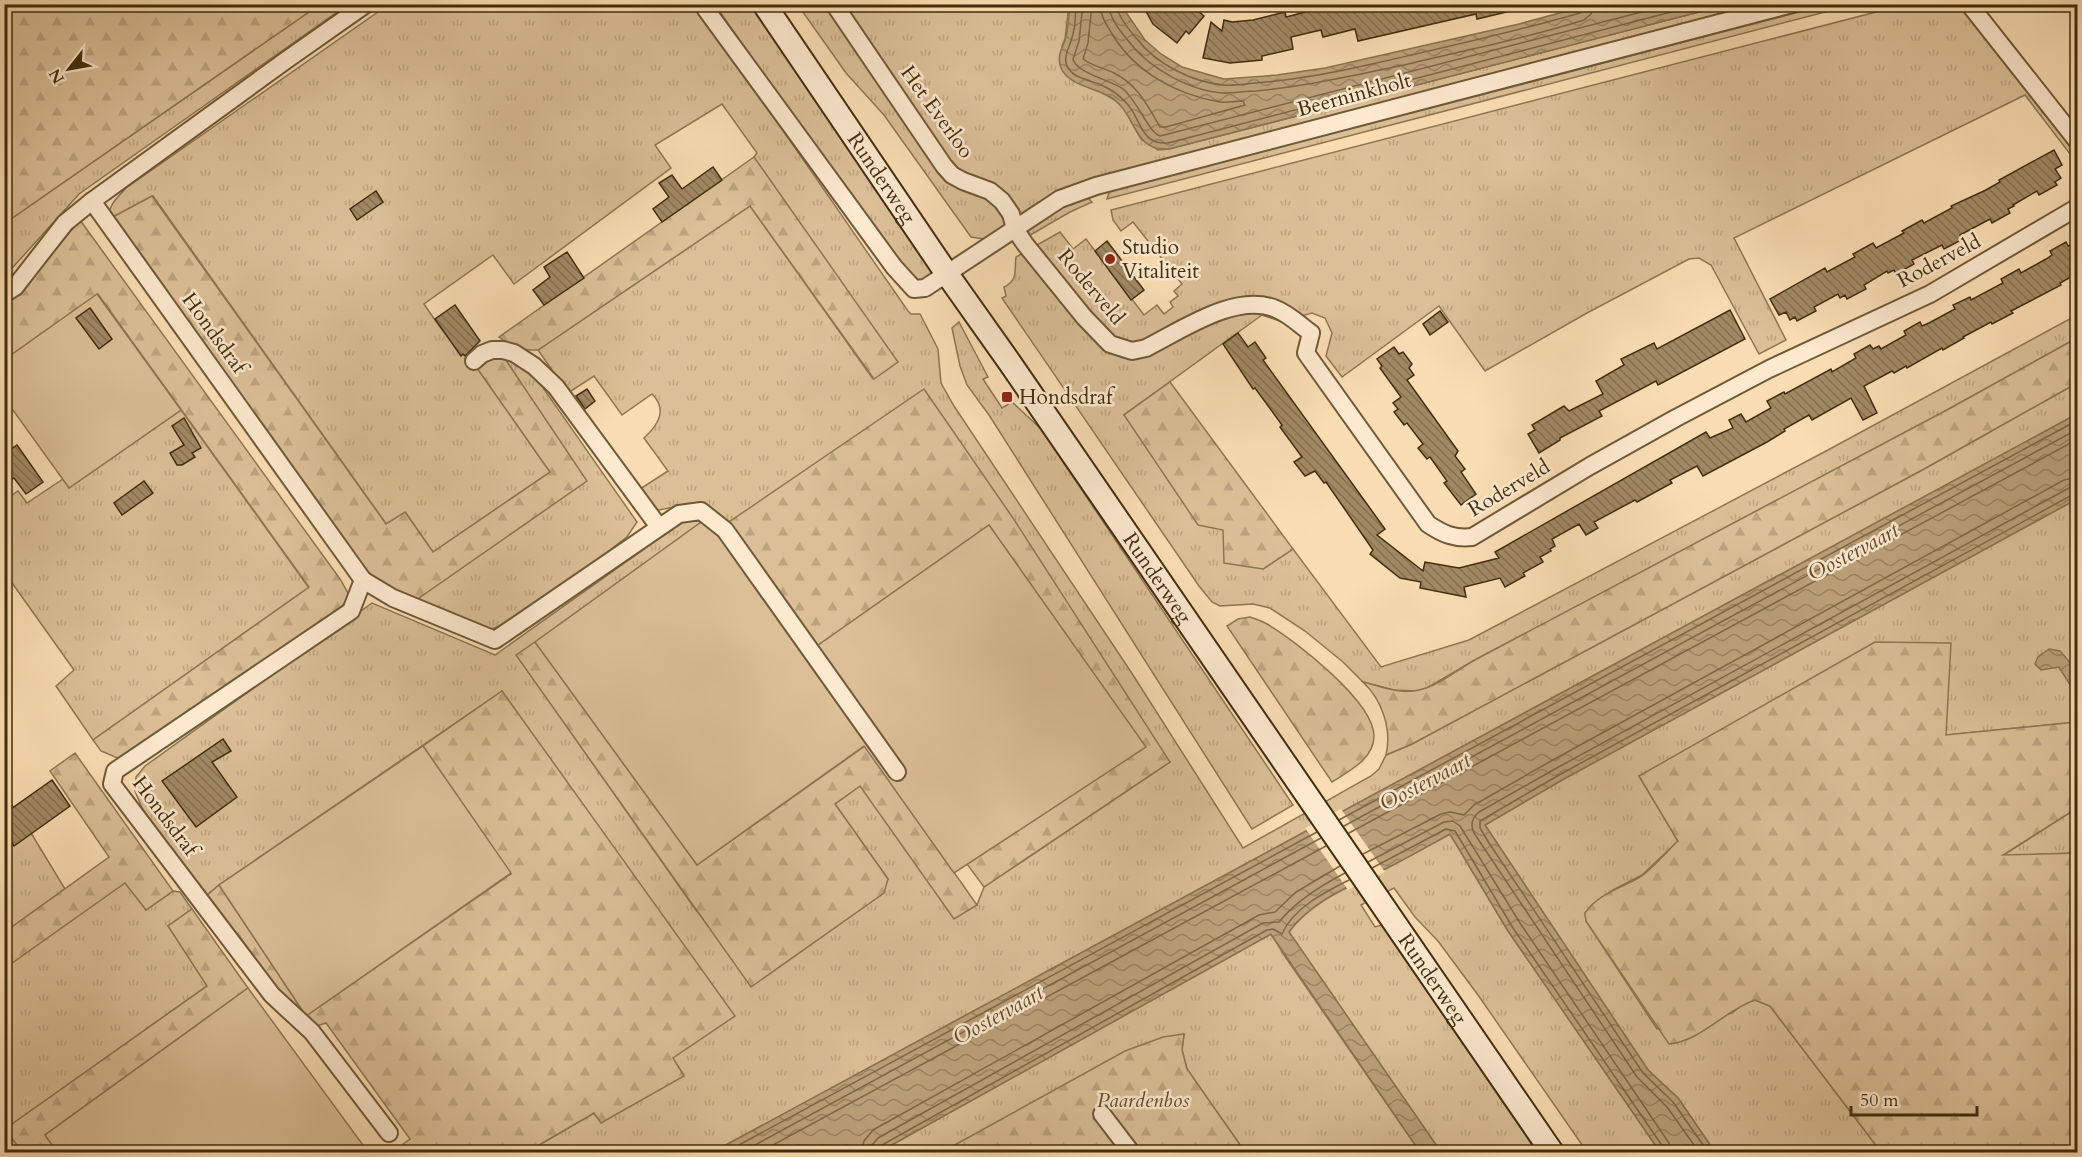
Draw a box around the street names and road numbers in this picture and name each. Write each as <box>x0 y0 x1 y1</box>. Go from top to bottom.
street label: Het Everloo <box>893 60 981 164</box>
street label: Beerninkholt <box>1294 66 1415 124</box>
street label: Runderweg <box>840 126 923 229</box>
street label: Roderveld <box>1892 227 1986 295</box>
street label: Roderveld <box>1051 243 1131 331</box>
street label: Hondsdraf <box>175 287 255 382</box>
street label: Roderveld <box>1463 452 1555 524</box>
street label: Runderweg <box>1116 527 1199 629</box>
street label: Hondsdraf <box>125 770 207 865</box>
street label: Runderweg <box>1391 927 1475 1030</box>

